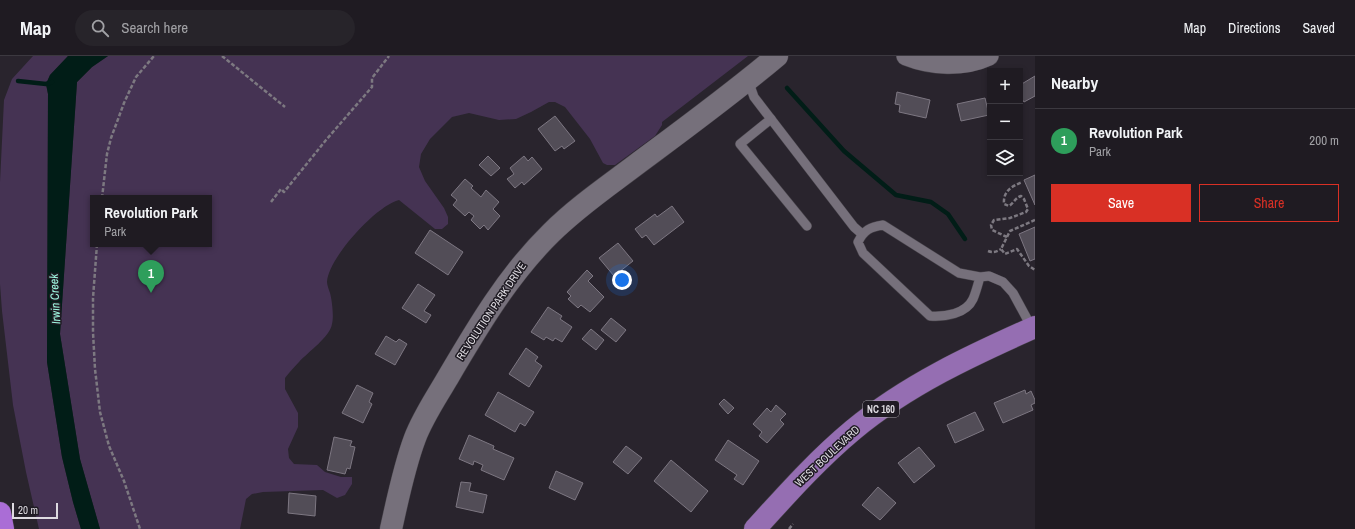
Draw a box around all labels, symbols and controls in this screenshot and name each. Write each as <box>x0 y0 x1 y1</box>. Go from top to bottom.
search box <box>75 10 355 46</box>
text: Map <box>20 15 51 41</box>
icon: search <box>89 17 111 39</box>
text: Search here <box>121 17 188 38</box>
text: Map <box>1184 19 1206 37</box>
text: Directions <box>1228 19 1280 37</box>
text: Saved <box>1302 19 1335 37</box>
map controls <box>987 68 1023 176</box>
button: + <box>987 68 1023 104</box>
text: Nearby <box>1051 71 1098 94</box>
button: − <box>987 104 1023 140</box>
text: Revolution Park <box>1089 122 1183 143</box>
text: 1 <box>1061 132 1067 149</box>
text: 200 m <box>1309 132 1339 149</box>
button: layers <box>987 140 1023 176</box>
text: Park <box>1089 143 1111 160</box>
button: Save <box>1051 184 1191 222</box>
button: Share <box>1199 184 1339 222</box>
popup <box>90 195 212 247</box>
text: Revolution Park <box>104 202 198 223</box>
text: Park <box>104 223 126 240</box>
street label: REVOLUTION PARK DRIVE <box>453 259 529 363</box>
pin: 1 <box>138 260 164 293</box>
your location <box>612 270 632 290</box>
water label: Irwin Creek <box>46 272 64 325</box>
road number: NC 160 <box>863 401 899 417</box>
street label: WEST BOULEVARD <box>792 422 862 490</box>
scale bar <box>12 501 58 520</box>
text: 20 m <box>18 503 38 517</box>

